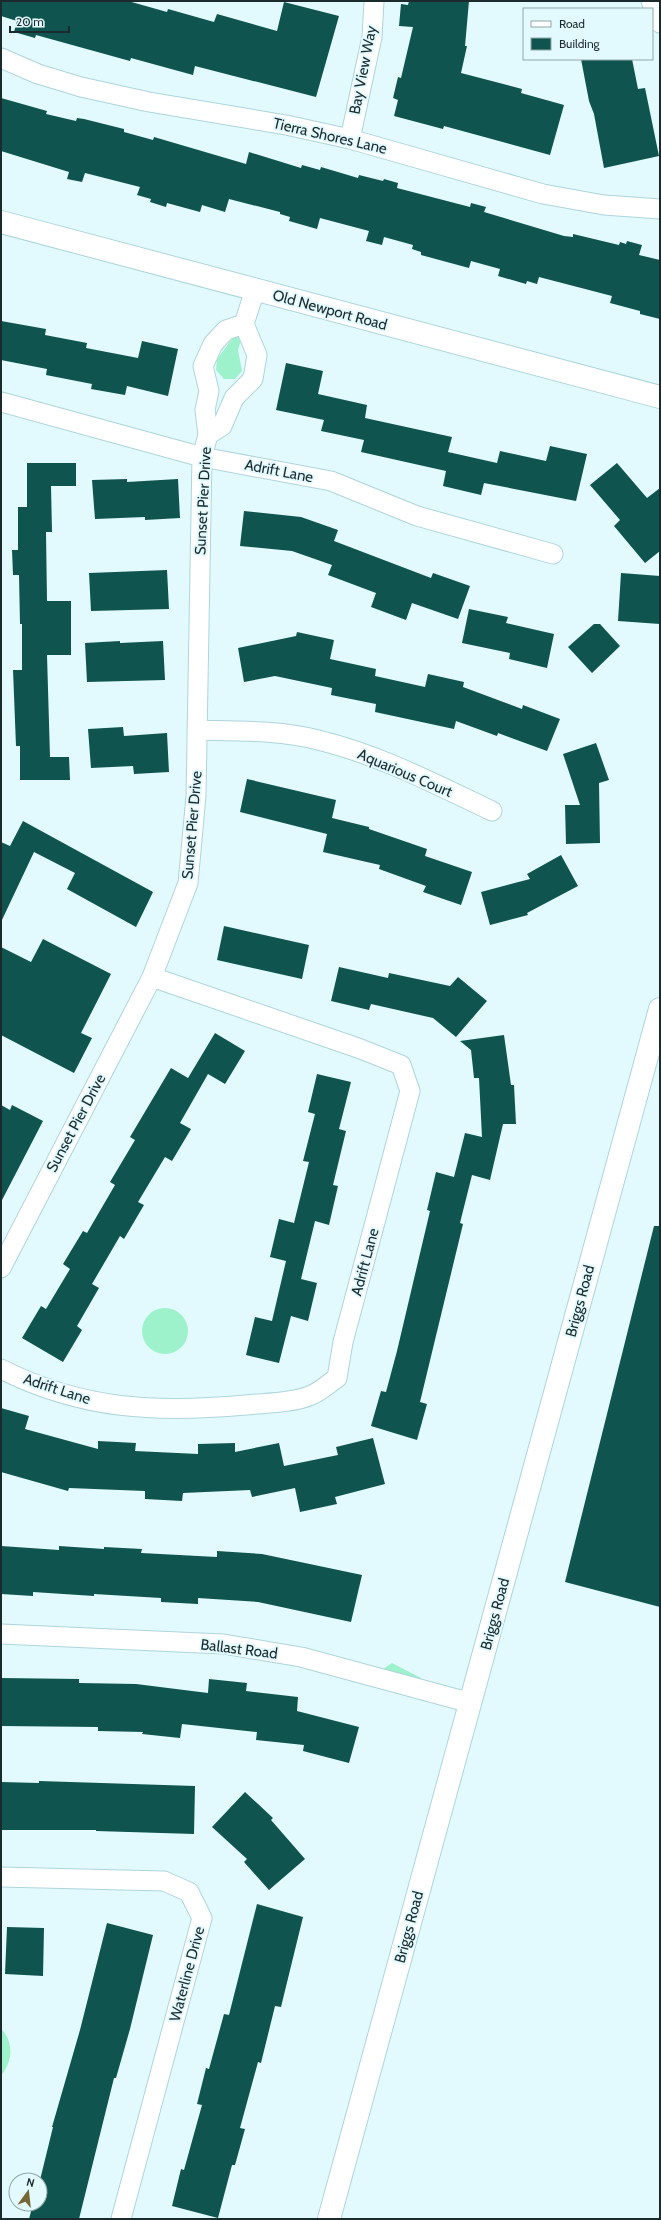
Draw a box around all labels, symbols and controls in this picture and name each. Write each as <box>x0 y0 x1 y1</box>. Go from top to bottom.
scale bar <box>10 8 69 34</box>
legend <box>523 8 653 60</box>
text: 20 m <box>16 14 44 29</box>
text: Road <box>559 16 585 31</box>
street label: Bay View Way <box>346 24 380 116</box>
text: Building <box>559 36 601 51</box>
street label: Tierra Shores Lane <box>271 114 389 158</box>
street label: Old Newport Road <box>271 286 389 334</box>
street label: Sunset Pier Drive <box>191 446 215 556</box>
street label: Adrift Lane <box>243 456 315 487</box>
street label: Aquarious Court <box>355 745 455 801</box>
street label: Sunset Pier Drive <box>178 770 206 880</box>
street label: Sunset Pier Drive <box>43 1071 110 1175</box>
street label: Adrift Lane <box>347 1226 383 1298</box>
street label: Briggs Road <box>562 1263 598 1339</box>
street label: Adrift Lane <box>21 1370 93 1408</box>
street label: Briggs Road <box>477 1576 513 1652</box>
street label: Ballast Road <box>199 1635 279 1663</box>
street label: Briggs Road <box>391 1889 427 1965</box>
street label: Waterline Drive <box>166 1924 208 2024</box>
north arrow <box>8 2172 48 2212</box>
text: N <box>25 2175 36 2190</box>

